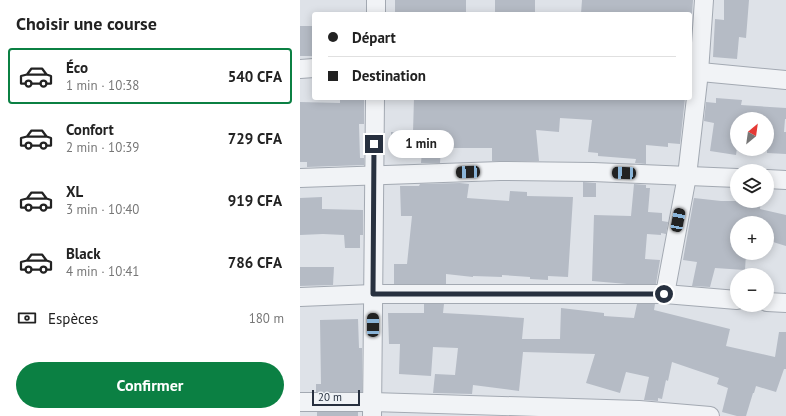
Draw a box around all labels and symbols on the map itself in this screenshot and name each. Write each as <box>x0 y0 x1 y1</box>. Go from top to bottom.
north arrow <box>730 112 774 156</box>
callout: 1 min <box>388 130 454 158</box>
route end <box>365 135 383 153</box>
car <box>456 166 480 178</box>
car <box>612 167 636 179</box>
car <box>670 207 686 233</box>
route start <box>655 285 673 303</box>
car <box>367 313 379 337</box>
scale bar <box>312 388 360 407</box>

